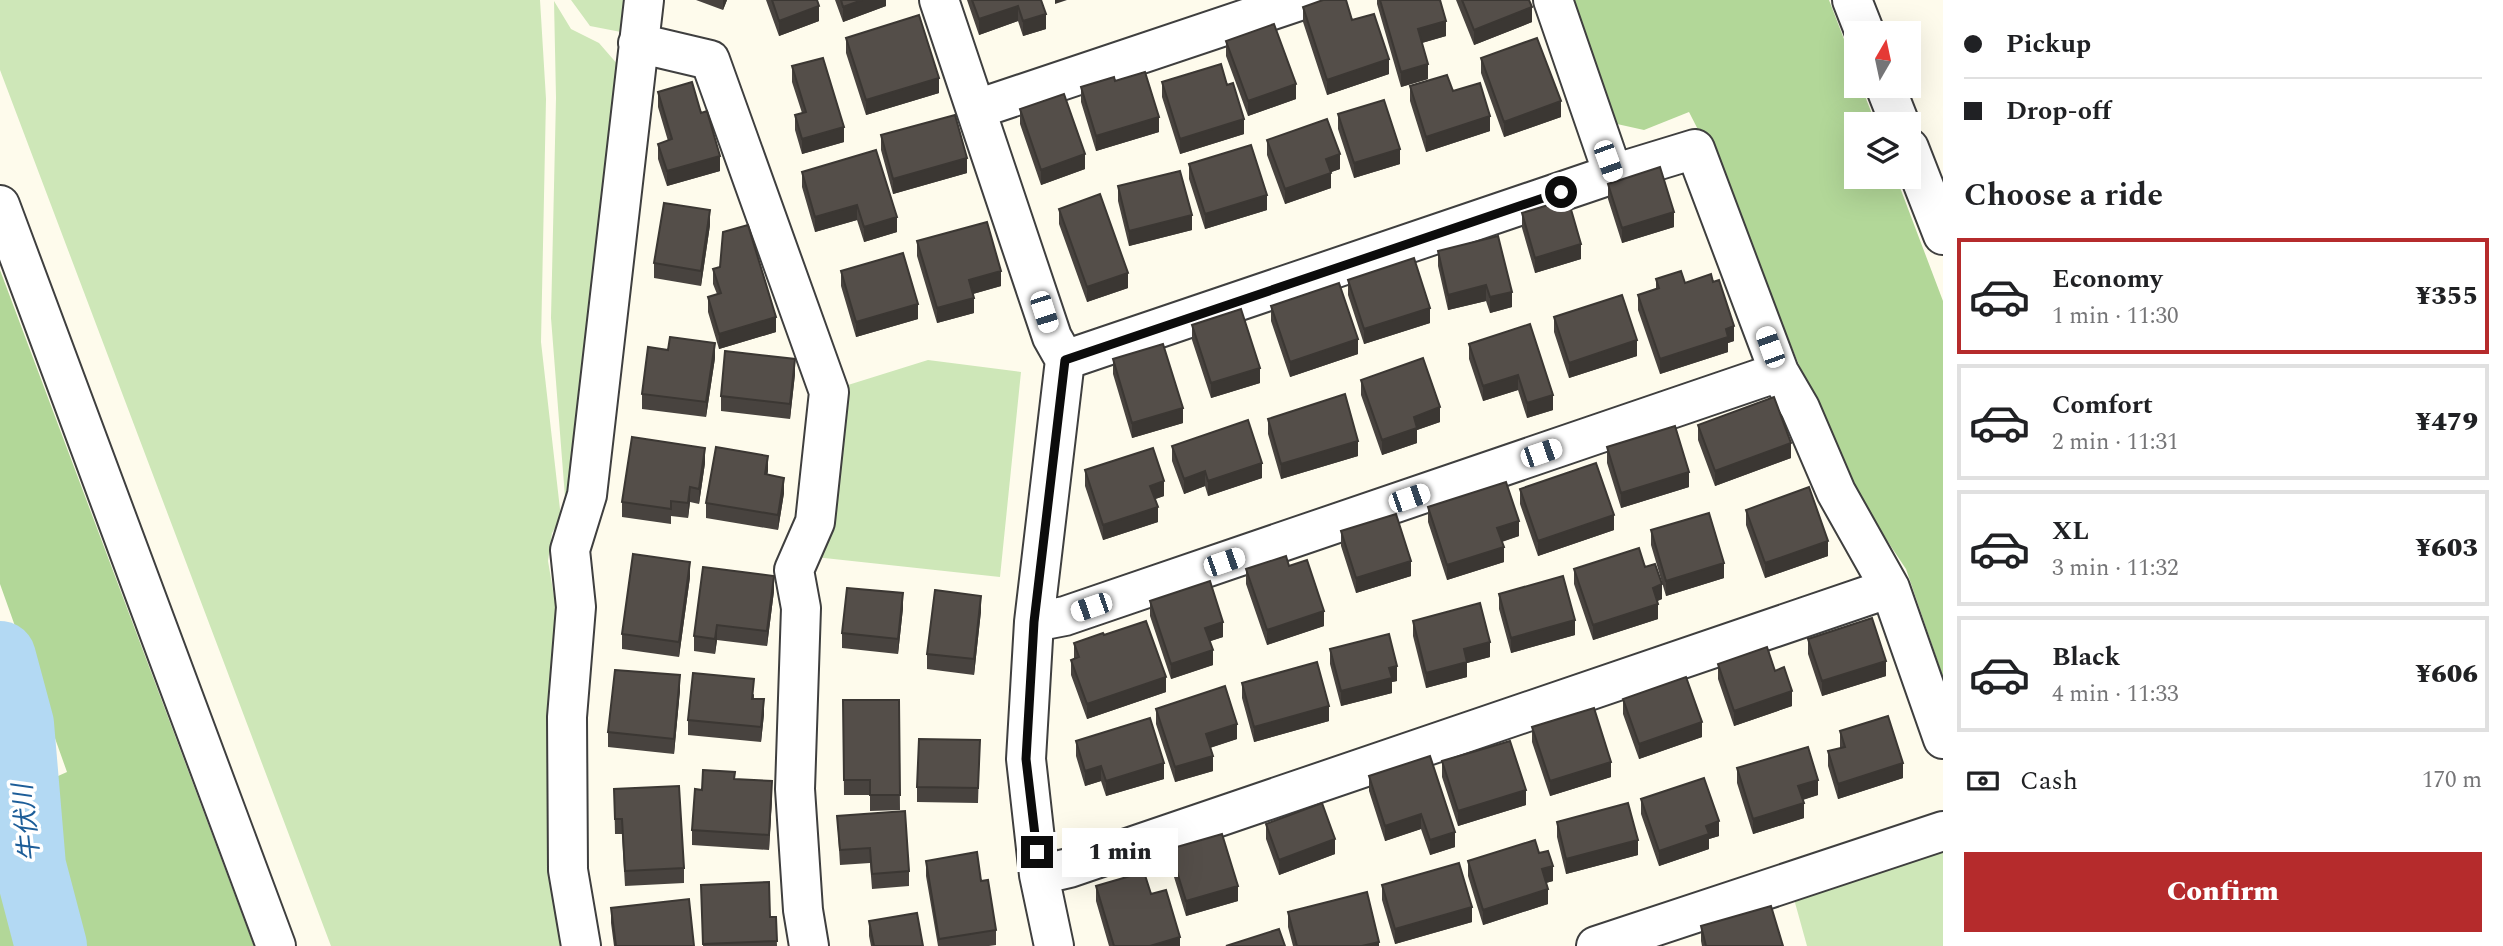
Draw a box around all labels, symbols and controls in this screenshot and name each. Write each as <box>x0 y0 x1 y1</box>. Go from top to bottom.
north arrow <box>1844 21 1922 98</box>
map controls <box>1844 21 1921 189</box>
text: Pickup <box>2006 24 2091 64</box>
text: Drop-off <box>2006 91 2111 131</box>
button: layers <box>1844 112 1921 189</box>
car <box>1591 138 1626 184</box>
text: Choose a ride <box>1964 171 2163 220</box>
route start <box>1545 176 1577 208</box>
text: Economy <box>2052 259 2162 299</box>
icon: car <box>1968 265 2031 328</box>
text: ¥355 <box>2416 276 2478 316</box>
car <box>1028 289 1061 335</box>
text: 1 min · 11:30 <box>2052 299 2179 334</box>
car <box>1753 324 1788 370</box>
text: Comfort <box>2052 385 2153 425</box>
icon: car <box>1968 391 2031 454</box>
text: ¥479 <box>2416 402 2478 442</box>
text: 2 min · 11:31 <box>2052 425 2179 460</box>
car <box>1518 436 1565 470</box>
car <box>1386 481 1433 515</box>
text: XL <box>2052 511 2089 551</box>
icon: car <box>1968 517 2031 580</box>
text: ¥603 <box>2416 528 2478 568</box>
car <box>1201 545 1248 579</box>
text: 3 min · 11:32 <box>2052 551 2179 586</box>
car <box>1068 590 1115 624</box>
text: Black <box>2052 637 2120 677</box>
icon: car <box>1968 643 2031 706</box>
text: ¥606 <box>2416 654 2478 694</box>
text: 4 min · 11:33 <box>2052 677 2179 712</box>
text: Cash <box>2020 761 2078 801</box>
icon: cash <box>1964 762 2002 800</box>
text: 170 m <box>2422 763 2482 798</box>
water label: 牛伏川 <box>3 779 51 864</box>
callout: 1 min <box>1062 828 1177 876</box>
text: 1 min <box>1088 835 1152 870</box>
route end <box>1021 836 1053 868</box>
button: Confirm <box>1964 852 2482 932</box>

